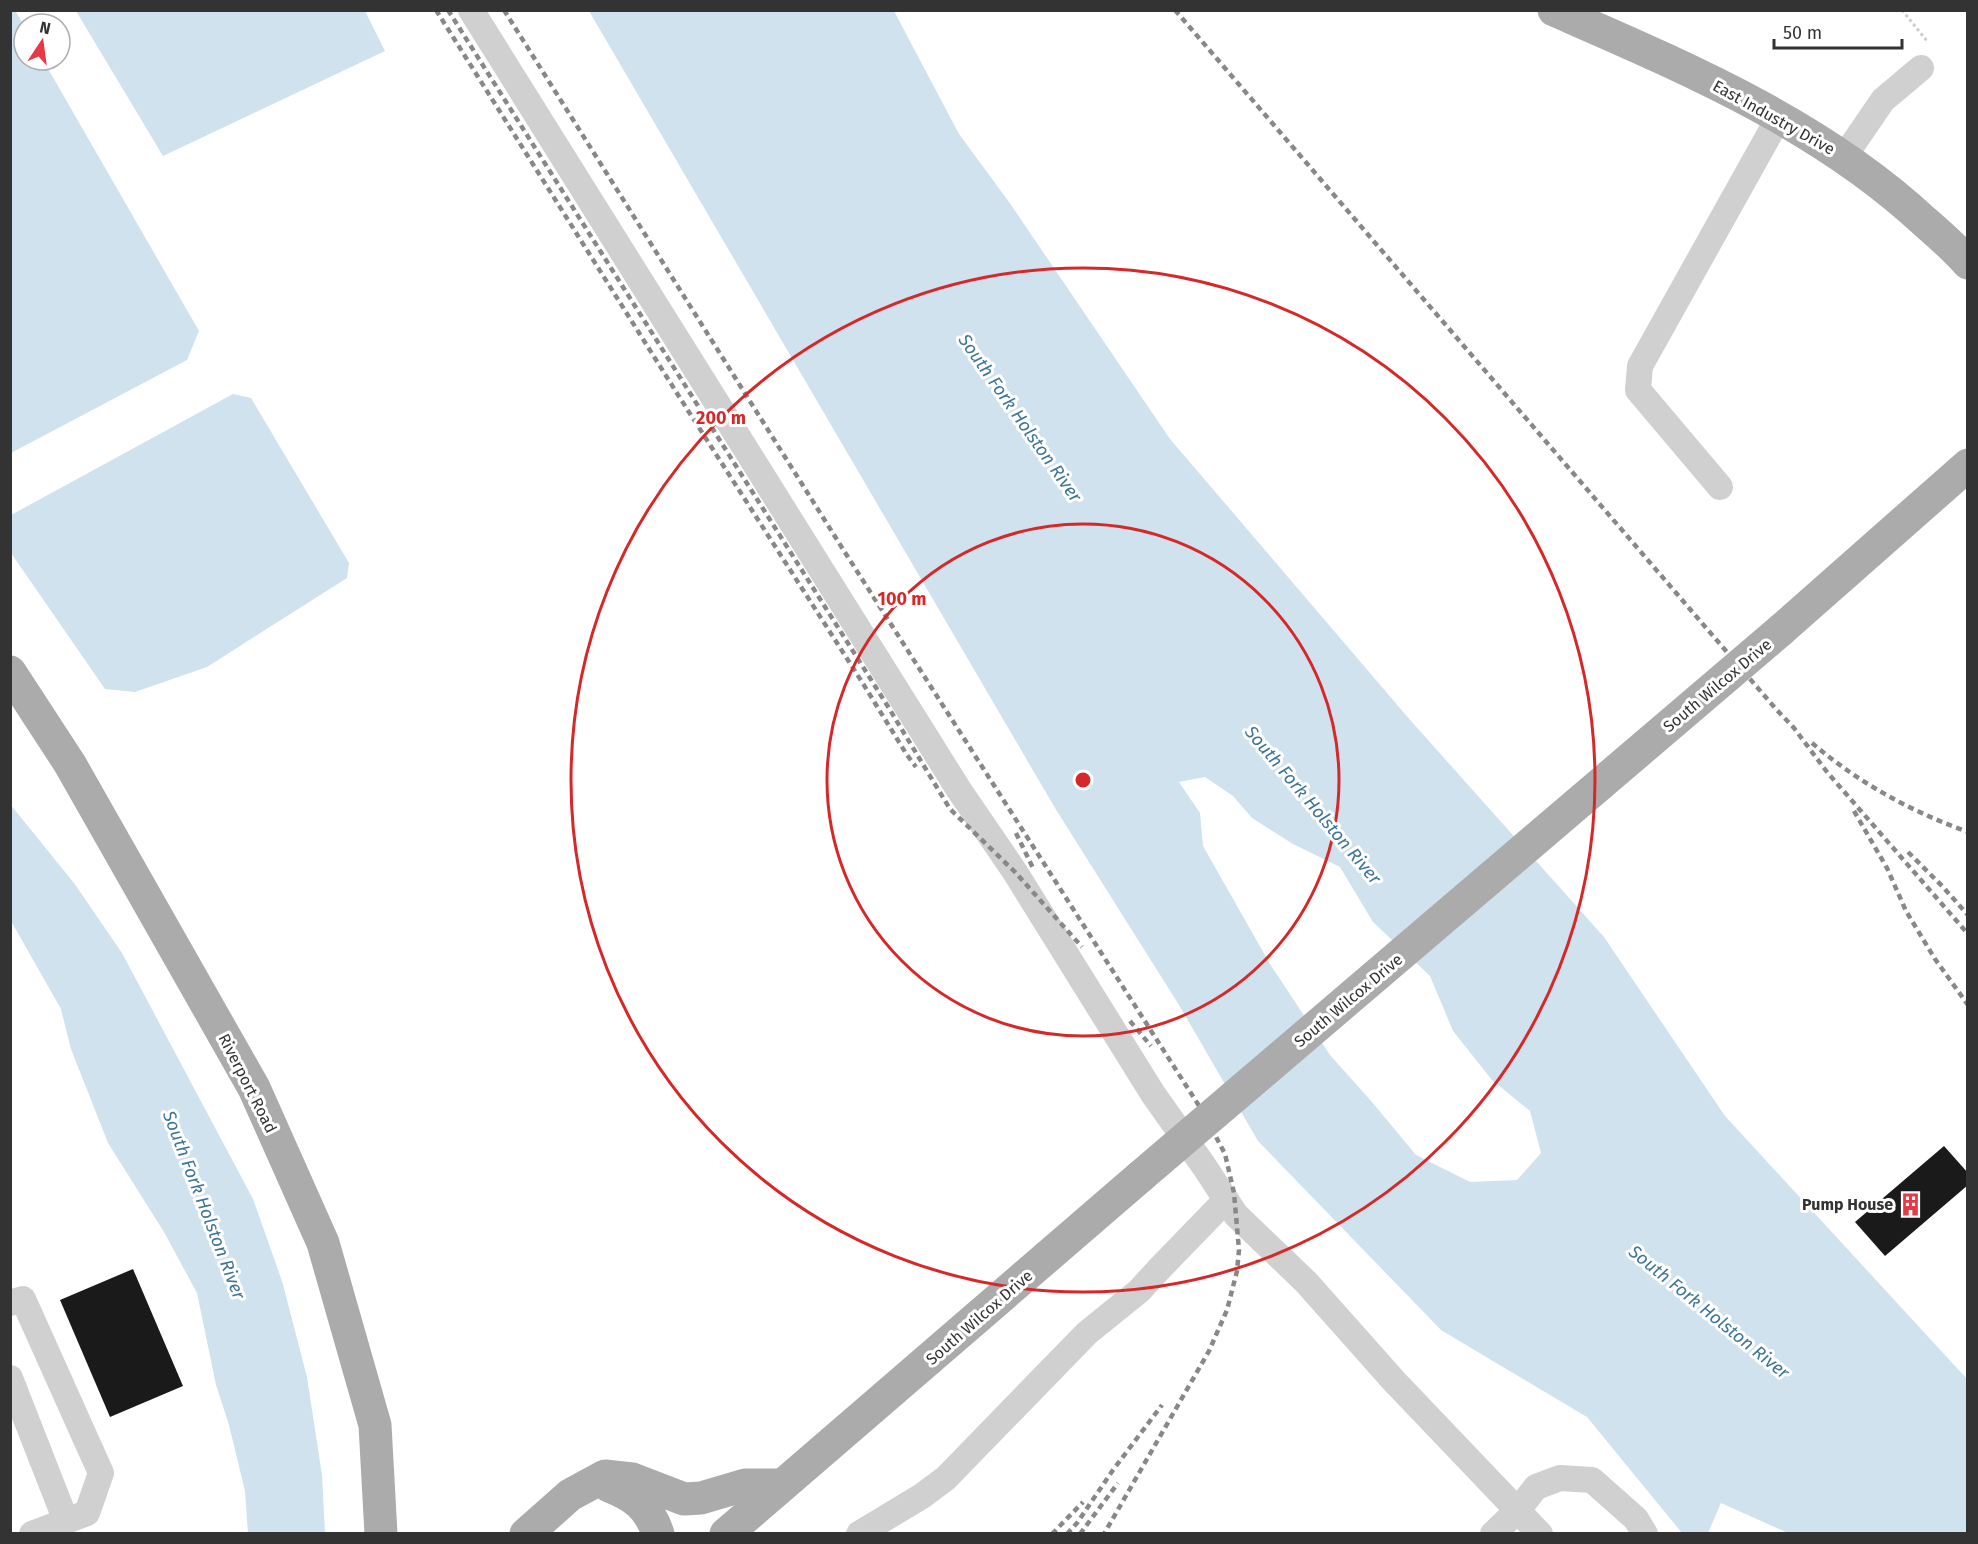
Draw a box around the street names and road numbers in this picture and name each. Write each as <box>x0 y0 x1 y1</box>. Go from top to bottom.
street label: East Industry Drive <box>1709 76 1838 159</box>
street label: South Wilcox Drive <box>1659 635 1775 736</box>
street label: South Wilcox Drive <box>1290 950 1406 1051</box>
street label: Riverport Road <box>214 1030 281 1136</box>
street label: South Wilcox Drive <box>922 1266 1037 1369</box>

